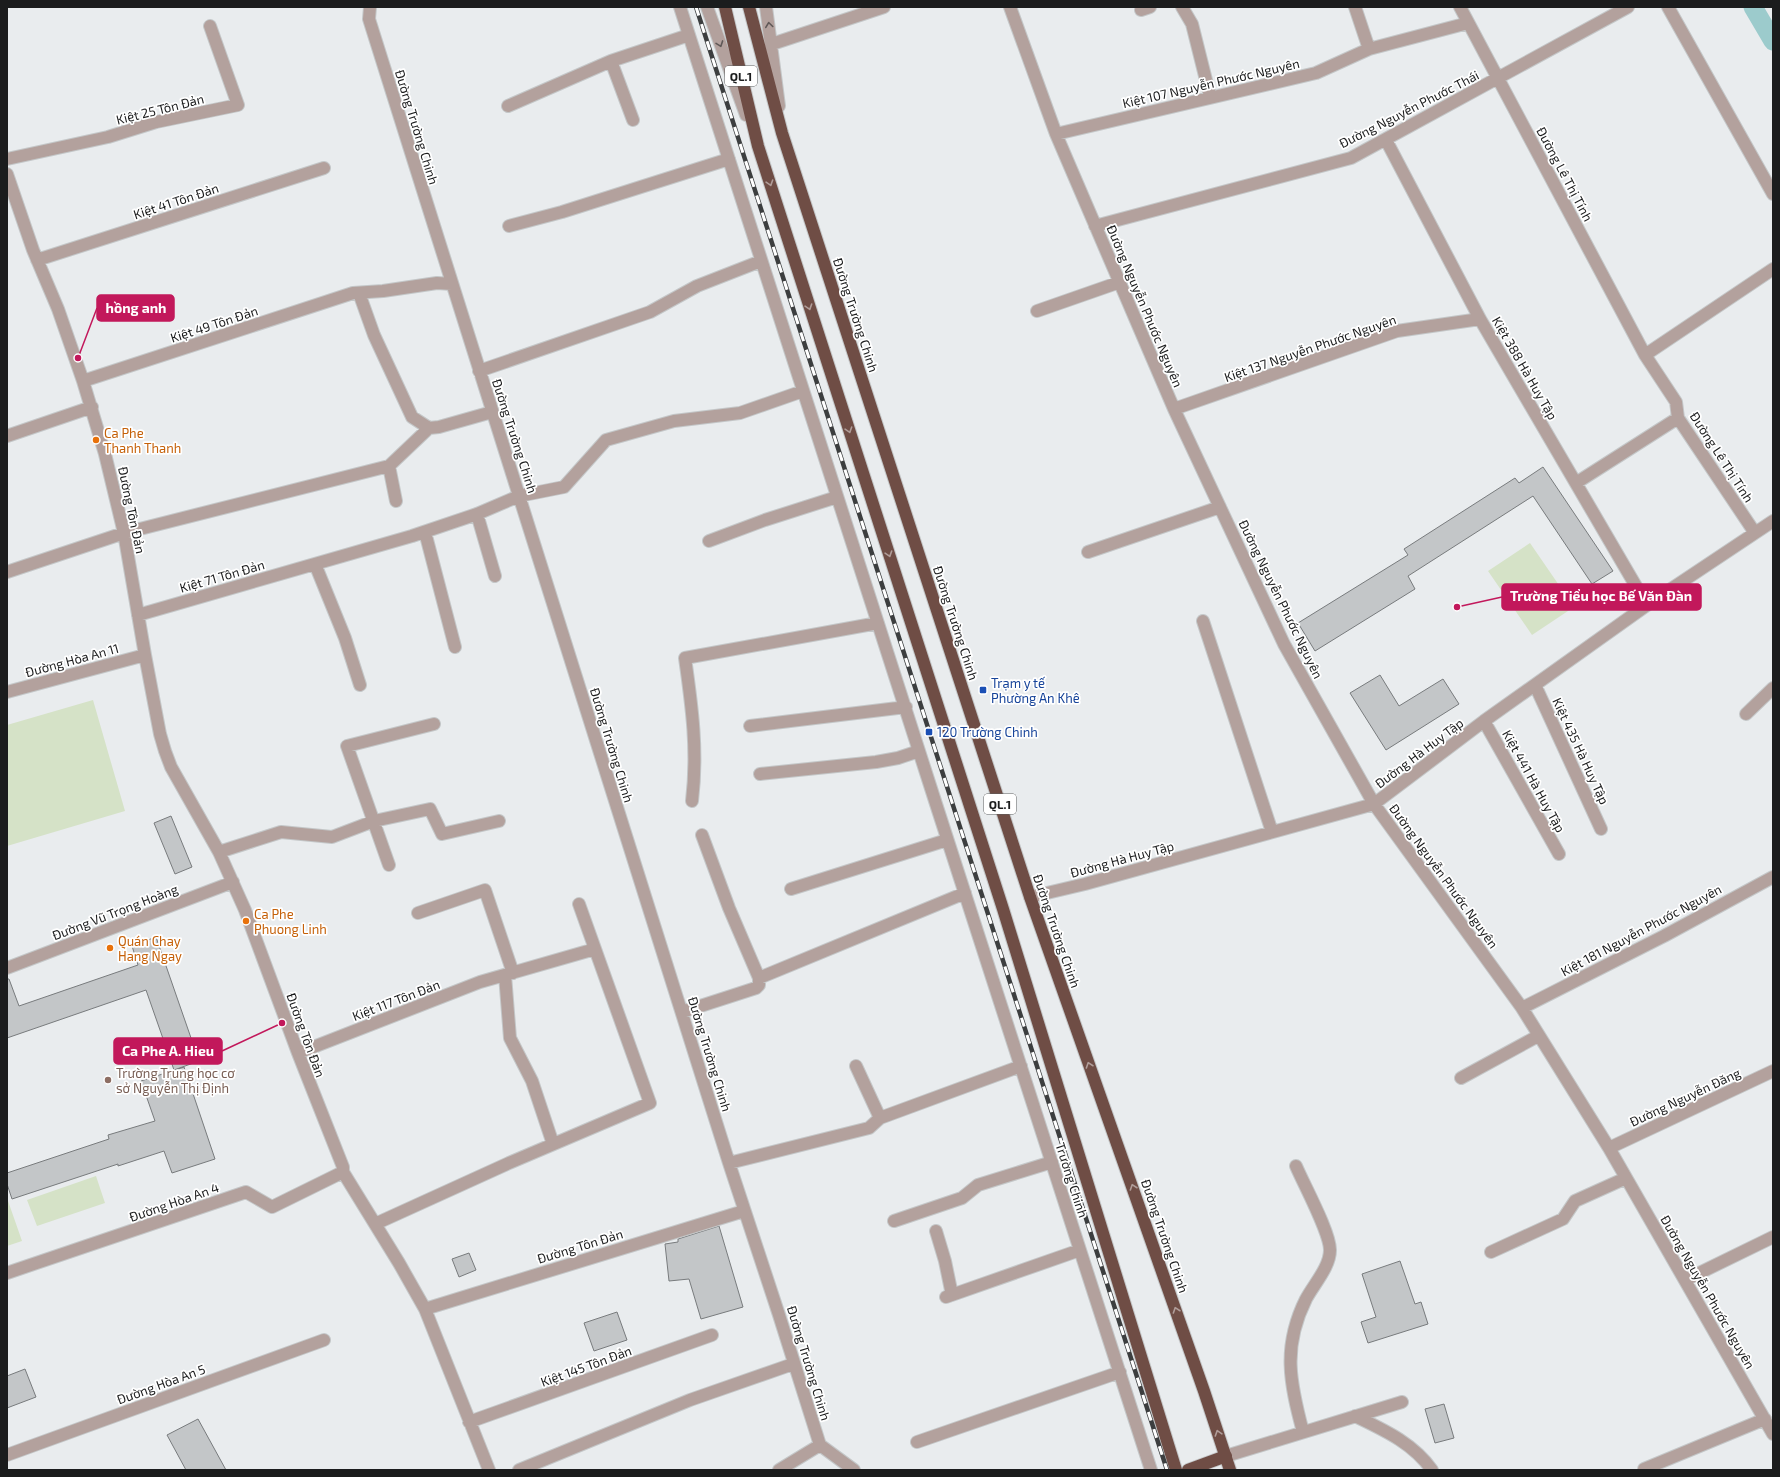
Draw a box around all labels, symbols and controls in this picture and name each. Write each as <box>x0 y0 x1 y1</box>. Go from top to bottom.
one-way arrow <box>765 22 774 28</box>
one-way arrow <box>716 40 724 47</box>
street label: Kiệt 107 Nguyễn Phước Nguyên <box>1121 55 1301 111</box>
road number: QL.1 <box>725 66 757 86</box>
street label: Đường Nguyễn Phước Thái <box>1336 67 1482 151</box>
street label: Đường Trường Chinh <box>392 68 442 186</box>
street label: Kiệt 25 Tôn Đản <box>114 90 206 128</box>
street label: Đường Lê Thị Tính <box>1533 124 1597 224</box>
one-way arrow <box>765 179 774 186</box>
street label: Kiệt 41 Tôn Đản <box>131 180 221 222</box>
street label: Đường Nguyễn Phước Nguyên <box>1104 222 1186 390</box>
street label: Đường Trường Chinh <box>830 256 882 374</box>
callout: hồng anh <box>97 295 174 321</box>
text: hồng anh <box>105 299 167 316</box>
street label: Kiệt 49 Tôn Đản <box>168 302 260 346</box>
one-way arrow <box>805 303 813 310</box>
street label: Kiệt 137 Nguyễn Phước Nguyên <box>1222 311 1398 385</box>
street label: Kiệt 388 Hà Huy Tập <box>1489 313 1561 423</box>
street label: Đường Trường Chinh <box>489 377 541 495</box>
street label: Đường Lê Thị Tính <box>1687 409 1757 505</box>
place label: Ca Phe Thanh Thanh <box>104 425 181 456</box>
one-way arrow <box>844 427 853 434</box>
marker: Ca Phe Thanh Thanh <box>91 435 101 445</box>
street label: Đường Tôn Đản <box>115 465 149 555</box>
street label: Đường Nguyễn Phước Nguyên <box>1236 517 1326 681</box>
one-way arrow <box>884 551 893 558</box>
street label: Kiệt 71 Tôn Đản <box>178 556 266 596</box>
street label: Đường Trường Chinh <box>930 564 982 682</box>
callout: Trường Tiểu học Bế Văn Đàn <box>1502 584 1701 610</box>
text: Trường Tiểu học Bế Văn Đàn <box>1510 587 1692 604</box>
street label: Đường Hòa An 11 <box>23 640 121 680</box>
place label: Trạm y tế Phường An Khê <box>991 675 1080 706</box>
marker: Trạm y tế Phường An Khê <box>978 685 988 695</box>
street label: Đường Trường Chinh <box>587 686 637 804</box>
street label: Kiệt 435 Hà Huy Tập <box>1549 695 1613 807</box>
street label: Đường Hà Huy Tập <box>1372 714 1466 792</box>
place label: 120 Trường Chinh <box>937 724 1038 740</box>
marker: 120 Trường Chinh <box>924 727 934 737</box>
street label: Kiệt 441 Hà Huy Tập <box>1499 727 1569 835</box>
road number: QL.1 <box>984 794 1016 814</box>
street label: Đường Nguyễn Phước Nguyên <box>1386 801 1502 951</box>
street label: Đường Hà Huy Tập <box>1068 837 1176 881</box>
street label: Đường Trường Chinh <box>1030 872 1084 990</box>
street label: Đường Vũ Trọng Hoàng <box>50 881 180 943</box>
street label: Kiệt 181 Nguyễn Phước Nguyên <box>1558 881 1724 979</box>
place label: Ca Phe Phuong Linh <box>254 906 327 937</box>
marker: Ca Phe Phuong Linh <box>241 916 251 926</box>
place label: Quán Chay Hang Ngay <box>118 933 182 964</box>
marker: Quán Chay Hang Ngay <box>105 943 115 953</box>
street label: Kiệt 117 Tôn Đản <box>350 976 442 1024</box>
street label: Đường Tôn Đản <box>283 991 329 1079</box>
street label: Đường Trường Chinh <box>685 995 735 1113</box>
callout: Ca Phe A. Hieu <box>114 1038 222 1064</box>
text: Ca Phe A. Hieu <box>122 1042 214 1059</box>
one-way arrow <box>1086 1061 1094 1068</box>
street label: Đường Nguyễn Đăng <box>1627 1064 1743 1130</box>
place label: Trường Trung học cơ sở Nguyễn Thị Định <box>116 1065 235 1096</box>
marker: Trường Trung học cơ sở Nguyễn Thị Định <box>103 1075 113 1085</box>
street label: Trường Chinh <box>1052 1141 1092 1219</box>
street label: Đường Trường Chinh <box>1138 1177 1192 1295</box>
street label: Đường Hòa An 4 <box>127 1179 221 1225</box>
one-way arrow <box>1129 1184 1137 1191</box>
street label: Đường Nguyễn Phước Nguyên <box>1657 1212 1759 1372</box>
street label: Đường Tôn Đản <box>535 1225 625 1267</box>
street label: Đường Trường Chinh <box>784 1304 834 1422</box>
one-way arrow <box>1172 1307 1180 1314</box>
street label: Kiệt 145 Tôn Đản <box>538 1342 634 1390</box>
street label: Đường Hòa An 5 <box>115 1361 207 1407</box>
one-way arrow <box>1214 1430 1223 1437</box>

